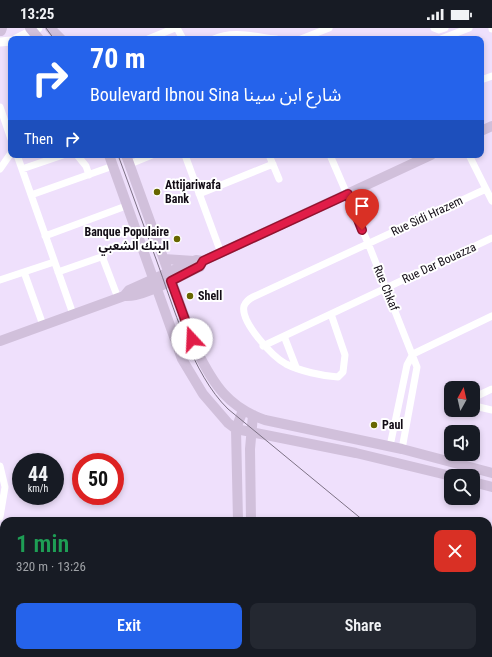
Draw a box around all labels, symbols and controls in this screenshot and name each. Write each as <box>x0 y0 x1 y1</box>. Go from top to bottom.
text: 13:25 <box>20 5 54 23</box>
text: 70 m <box>90 42 146 75</box>
icon: right <box>24 52 76 104</box>
text: Boulevard Ibnou Sina شارع ابن سينا <box>90 84 341 105</box>
icon: right <box>61 128 83 150</box>
text: Then <box>24 130 53 148</box>
place label: Attijariwafa Bank <box>165 178 221 206</box>
marker: Attijariwafa Bank <box>152 187 162 197</box>
pin <box>345 189 379 230</box>
street label: Rue Sidi Hrazem <box>389 193 465 239</box>
icon: arrive <box>351 195 373 217</box>
place label: Banque Populaire البنك الشعبي <box>84 225 169 256</box>
marker: Banque Populaire البنك الشعبي <box>172 234 182 244</box>
street label: Rue Dar Bouazza <box>400 240 478 286</box>
street label: Rue Chkaf <box>370 263 402 313</box>
place label: Shell <box>198 289 222 303</box>
marker: Shell <box>185 291 195 301</box>
position arrow <box>171 318 213 360</box>
north arrow <box>444 381 480 417</box>
map controls <box>444 381 480 505</box>
place label: Paul <box>382 418 403 432</box>
marker: Paul <box>369 420 379 430</box>
button: sound <box>444 425 480 461</box>
speed limit sign: 50 <box>72 453 124 505</box>
text: 44 <box>28 462 48 486</box>
button: search <box>444 469 480 505</box>
text: km/h <box>28 483 48 494</box>
text: 1 min <box>16 530 69 558</box>
button: close <box>434 530 476 572</box>
text: 320 m · 13:26 <box>16 559 86 574</box>
button: Exit <box>16 603 242 649</box>
button: Share <box>250 603 476 649</box>

